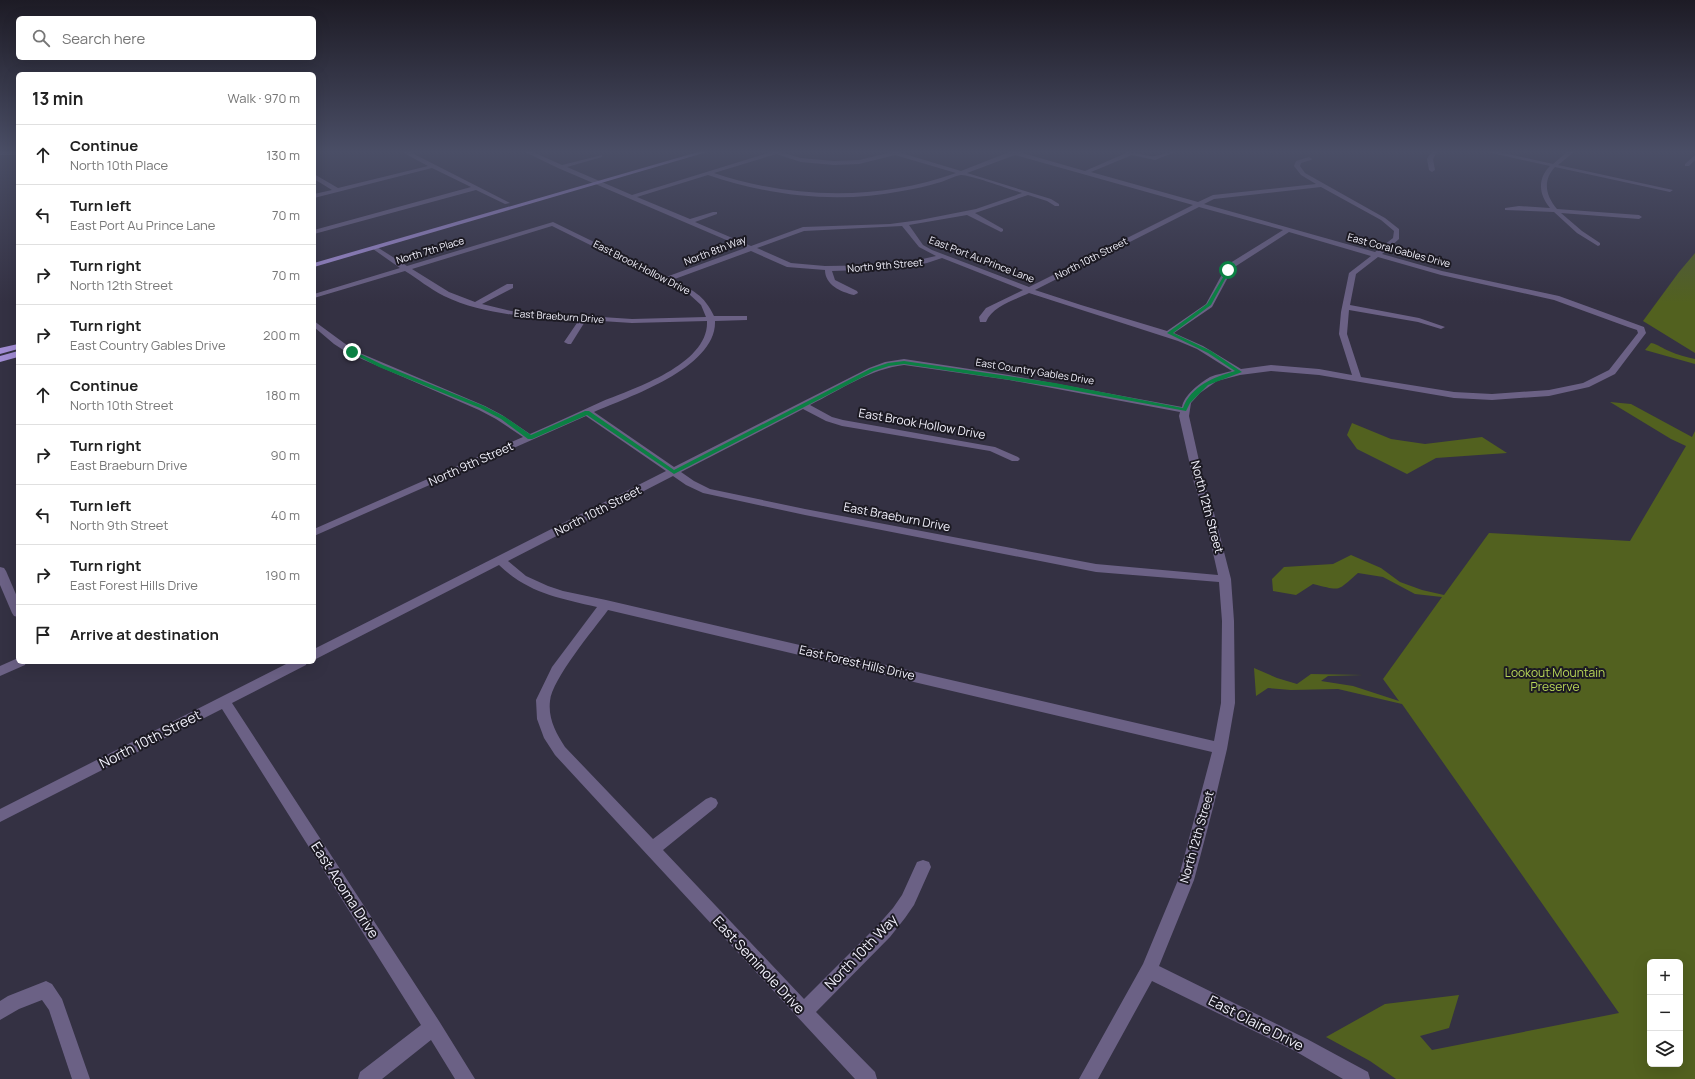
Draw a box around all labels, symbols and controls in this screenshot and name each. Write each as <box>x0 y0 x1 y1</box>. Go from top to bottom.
search box <box>16 16 316 60</box>
icon: search <box>30 27 52 49</box>
text: Search here <box>62 28 145 49</box>
text: 13 min <box>32 87 83 110</box>
text: Walk · 970 m <box>228 89 300 107</box>
text: Continue <box>70 135 138 156</box>
icon: ahead <box>32 144 54 166</box>
text: 130 m <box>266 146 300 164</box>
text: North 10th Place <box>70 156 168 174</box>
text: Turn left <box>70 195 132 216</box>
icon: left <box>32 204 54 226</box>
text: 70 m <box>272 206 300 224</box>
text: East Port Au Prince Lane <box>70 216 215 234</box>
street label: East Coral Gables Drive <box>1346 229 1452 271</box>
street label: North 8th Way <box>682 231 749 268</box>
street label: East Port Au Prince Lane <box>927 232 1037 286</box>
street label: North 7th Place <box>394 233 466 267</box>
street label: North 10th Street <box>1052 234 1130 282</box>
street label: East Brook Hollow Drive <box>591 236 693 298</box>
text: Turn right <box>70 255 141 276</box>
street label: North 9th Street <box>847 255 923 275</box>
route start <box>1219 261 1237 279</box>
icon: right <box>32 264 54 286</box>
text: 70 m <box>272 266 300 284</box>
text: North 12th Street <box>70 276 173 294</box>
street label: East Braeburn Drive <box>514 306 605 326</box>
text: Turn right <box>70 315 141 336</box>
icon: right <box>32 324 54 346</box>
text: 200 m <box>263 326 300 344</box>
text: East Country Gables Drive <box>70 336 226 354</box>
route end <box>343 343 361 361</box>
street label: East Country Gables Drive <box>975 355 1095 387</box>
text: Continue <box>70 375 138 396</box>
icon: ahead <box>32 384 54 406</box>
text: 180 m <box>266 386 300 404</box>
text: North 10th Street <box>70 396 174 414</box>
street label: East Brook Hollow Drive <box>857 404 987 443</box>
text: Turn right <box>70 435 141 456</box>
street label: North 9th Street <box>426 437 516 490</box>
icon: right <box>32 444 54 466</box>
text: 90 m <box>270 446 300 464</box>
text: East Braeburn Drive <box>70 456 187 474</box>
street label: North 12th Street <box>1187 459 1228 555</box>
street label: North 10th Street <box>551 481 644 540</box>
text: Turn left <box>70 495 132 516</box>
street label: East Braeburn Drive <box>842 498 952 535</box>
icon: left <box>32 504 54 526</box>
text: 40 m <box>271 506 300 524</box>
text: North 9th Street <box>70 516 169 534</box>
text: Turn right <box>70 555 141 576</box>
icon: right <box>32 564 54 586</box>
text: 190 m <box>265 566 300 584</box>
text: East Forest Hills Drive <box>70 576 198 594</box>
icon: arrive <box>32 624 54 646</box>
text: Arrive at destination <box>70 624 219 645</box>
street label: East Forest Hills Drive <box>798 641 917 684</box>
park label: Lookout Mountain Preserve <box>1505 664 1605 695</box>
street label: North 10th Street <box>96 705 204 772</box>
street label: North 12th Street <box>1175 789 1218 885</box>
street label: East Acoma Drive <box>307 838 384 942</box>
street label: North 10th Way <box>820 910 902 993</box>
street label: East Seminole Drive <box>709 912 810 1018</box>
map controls <box>1647 959 1683 1067</box>
button: + <box>1647 959 1683 995</box>
street label: East Claire Drive <box>1205 990 1307 1055</box>
button: − <box>1647 995 1683 1031</box>
button: layers <box>1647 1031 1683 1067</box>

